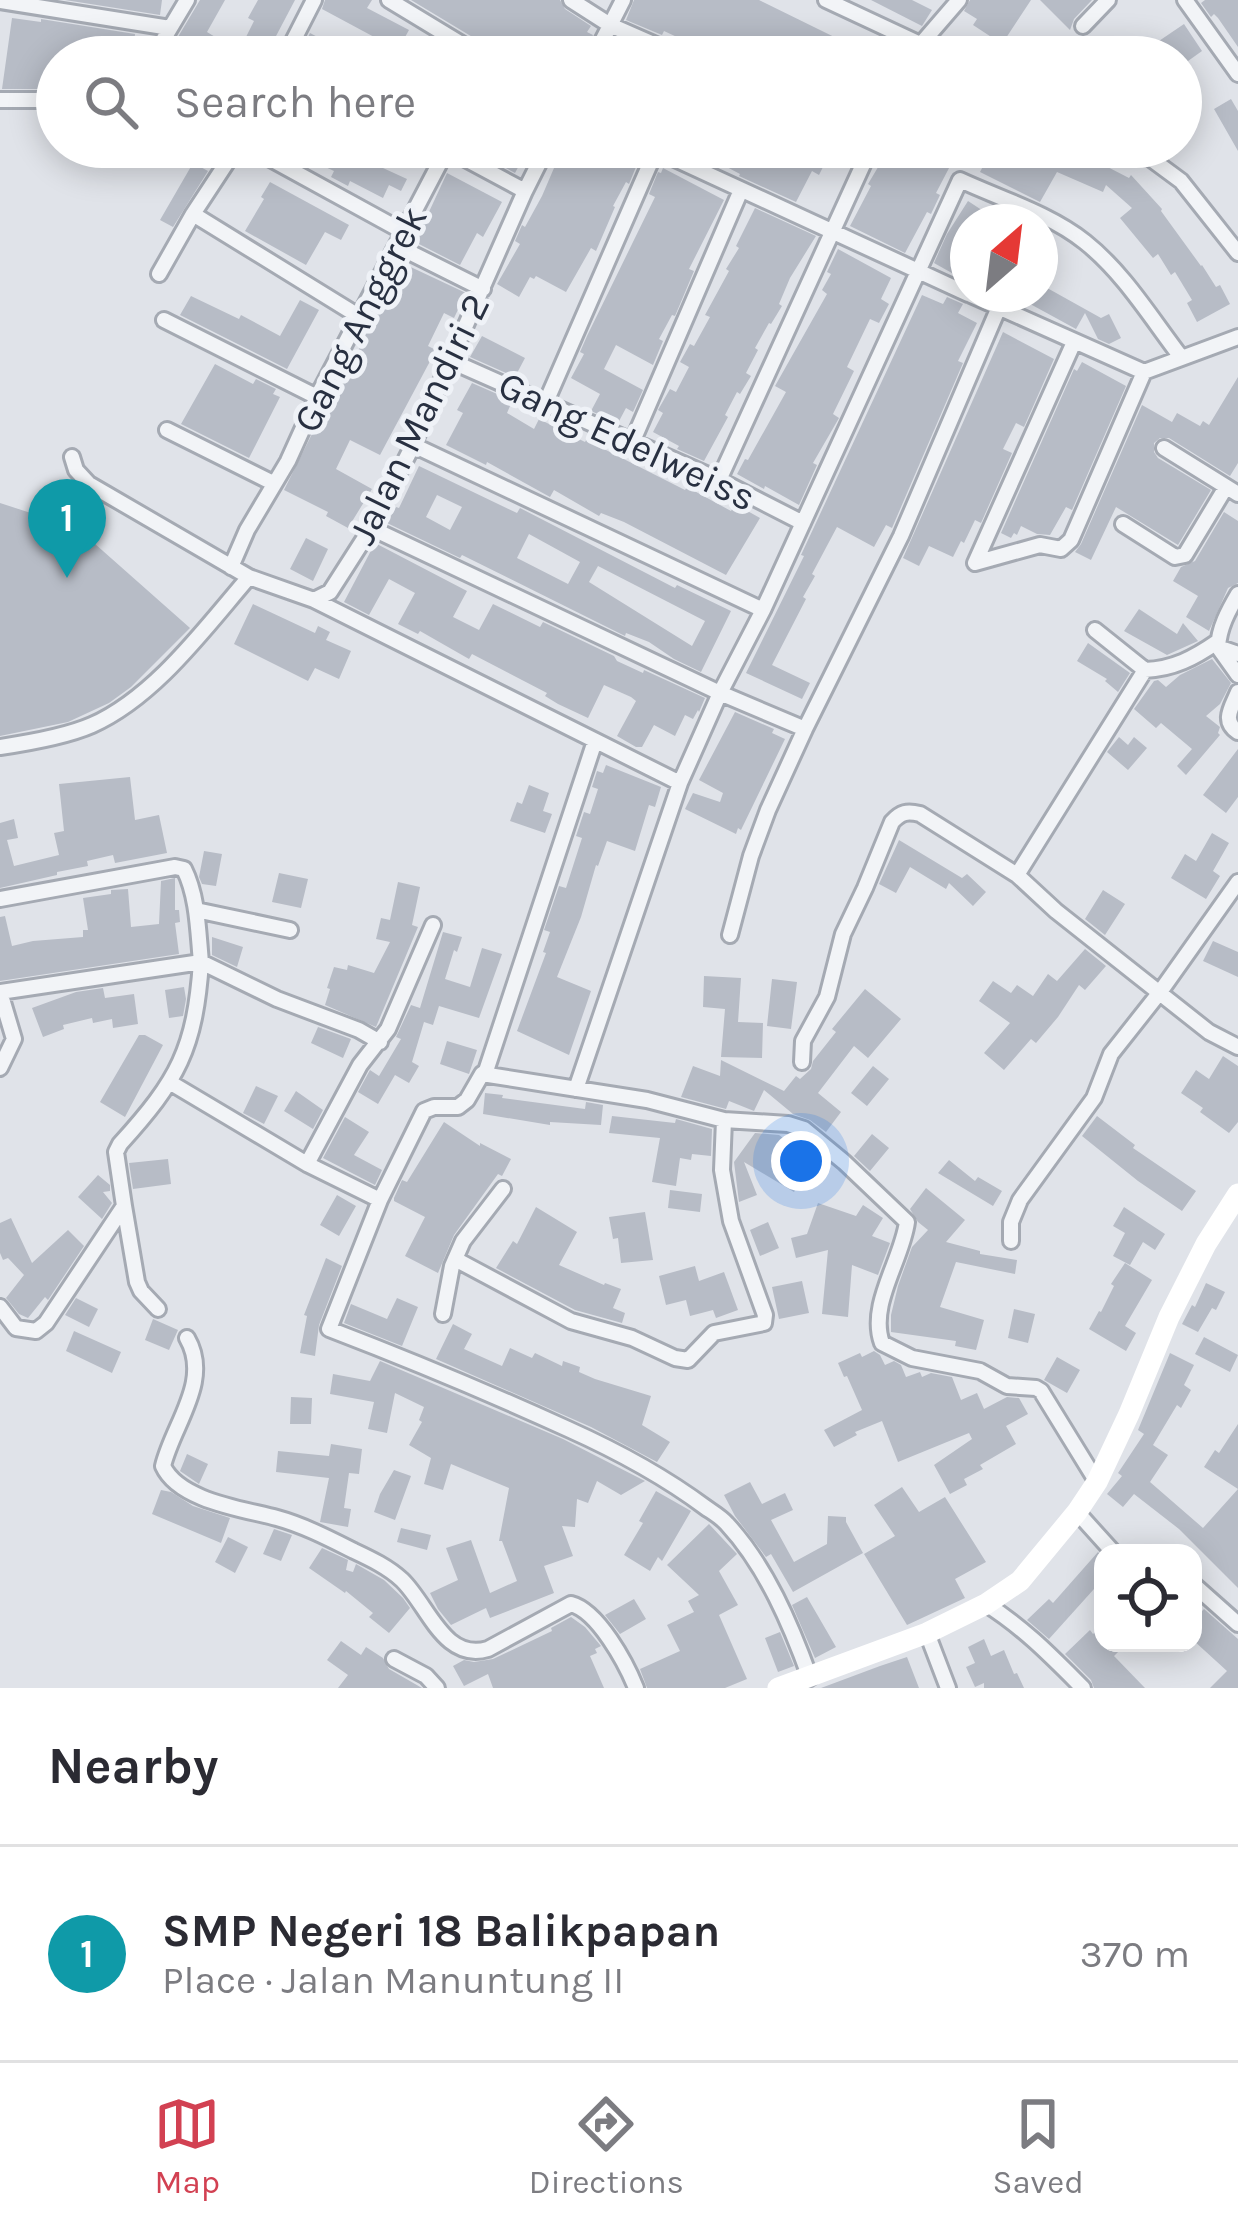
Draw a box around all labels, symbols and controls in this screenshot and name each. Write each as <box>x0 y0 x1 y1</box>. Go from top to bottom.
search box <box>36 36 1202 168</box>
icon: search <box>78 69 144 135</box>
text: Search here <box>174 76 416 128</box>
street label: Gang Anggrek <box>283 198 437 440</box>
north arrow <box>950 204 1058 312</box>
street label: Jalan Mandiri 2 <box>339 286 499 552</box>
street label: Gang Edelweiss <box>491 361 763 521</box>
pin: 1 <box>28 479 106 578</box>
your location <box>771 1131 831 1191</box>
map controls <box>1094 1544 1202 1652</box>
button: locate <box>1094 1544 1202 1652</box>
text: Nearby <box>48 1736 218 1796</box>
text: SMP Negeri 18 Balikpapan <box>162 1905 720 1957</box>
text: 1 <box>80 1931 94 1977</box>
text: 370 m <box>1080 1931 1190 1977</box>
text: Place · Jalan Manuntung II <box>162 1957 624 2003</box>
tab: Map <box>154 2091 220 2201</box>
tab: Directions <box>529 2091 684 2201</box>
tab: Saved <box>993 2091 1084 2201</box>

